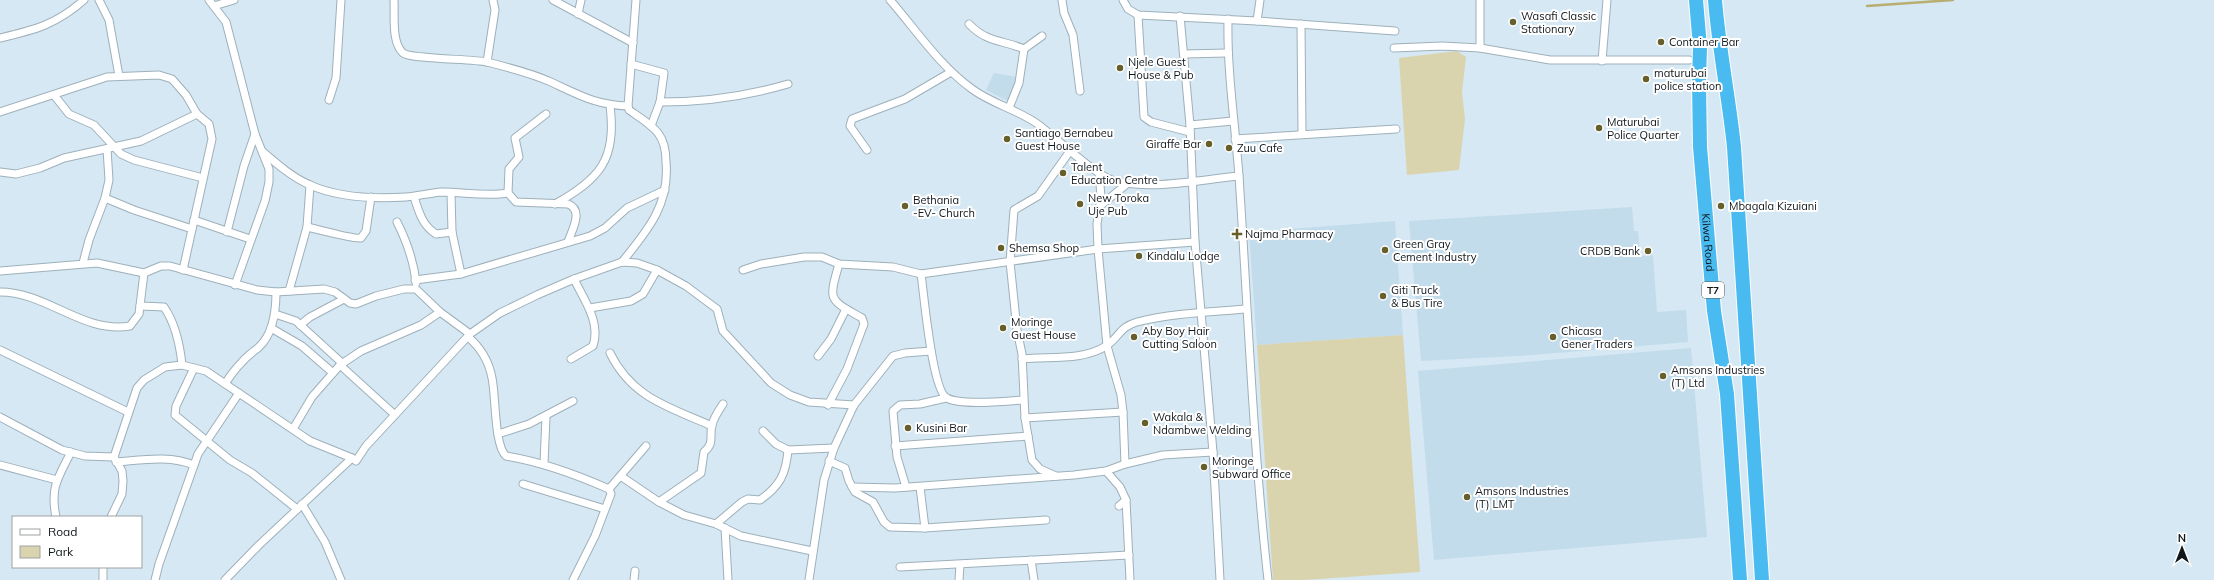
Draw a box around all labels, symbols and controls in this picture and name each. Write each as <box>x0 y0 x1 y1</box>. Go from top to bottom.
place label: Wasafi Classic Stationary <box>1521 9 1597 36</box>
marker: Wasafi Classic Stationary <box>1508 17 1518 27</box>
place label: Container Bar <box>1669 35 1739 49</box>
marker: Container Bar <box>1656 37 1666 47</box>
place label: Njele Guest House & Pub <box>1128 55 1194 82</box>
marker: Njele Guest House & Pub <box>1115 63 1125 73</box>
place label: maturubai police station <box>1654 66 1721 93</box>
marker: maturubai police station <box>1641 74 1651 84</box>
place label: Maturubai Police Quarter <box>1607 115 1679 142</box>
marker: Maturubai Police Quarter <box>1594 123 1604 133</box>
place label: Santiago Bernabeu Guest House <box>1015 126 1113 153</box>
marker: Santiago Bernabeu Guest House <box>1002 134 1012 144</box>
place label: Giraffe Bar <box>1146 137 1201 151</box>
marker: Giraffe Bar <box>1204 139 1214 149</box>
place label: Zuu Cafe <box>1237 141 1283 155</box>
marker: Zuu Cafe <box>1224 143 1234 153</box>
place label: Talent Education Centre <box>1071 160 1158 187</box>
marker: Talent Education Centre <box>1058 168 1068 178</box>
place label: New Toroka Uje Pub <box>1088 191 1149 218</box>
place label: Bethania -EV- Church <box>913 193 975 220</box>
marker: New Toroka Uje Pub <box>1075 199 1085 209</box>
place label: Mbagala Kizuiani <box>1729 199 1817 213</box>
marker: Bethania -EV- Church <box>900 201 910 211</box>
marker: Mbagala Kizuiani <box>1716 201 1726 211</box>
street label: Kilwa Road <box>1699 213 1718 272</box>
place label: Najma Pharmacy <box>1245 227 1334 241</box>
marker: Najma Pharmacy <box>1232 229 1242 239</box>
place label: Green Gray Cement Industry <box>1393 237 1477 264</box>
place label: Shemsa Shop <box>1009 241 1079 255</box>
marker: Shemsa Shop <box>996 243 1006 253</box>
place label: CRDB Bank <box>1580 244 1640 258</box>
marker: Green Gray Cement Industry <box>1380 245 1390 255</box>
marker: CRDB Bank <box>1643 246 1653 256</box>
place label: Kindalu Lodge <box>1147 249 1220 263</box>
marker: Kindalu Lodge <box>1134 251 1144 261</box>
road number: T7 <box>1702 282 1724 298</box>
place label: Giti Truck & Bus Tire <box>1391 283 1443 310</box>
marker: Giti Truck & Bus Tire <box>1378 291 1388 301</box>
place label: Moringe Guest House <box>1011 315 1076 342</box>
marker: Moringe Guest House <box>998 323 1008 333</box>
place label: Aby Boy Hair Cutting Saloon <box>1142 324 1217 351</box>
place label: Chicasa Gener Traders <box>1561 324 1633 351</box>
marker: Aby Boy Hair Cutting Saloon <box>1129 332 1139 342</box>
marker: Chicasa Gener Traders <box>1548 332 1558 342</box>
place label: Amsons Industries (T) Ltd <box>1671 363 1765 390</box>
marker: Amsons Industries (T) Ltd <box>1658 371 1668 381</box>
place label: Wakala & Ndambwe Welding <box>1153 410 1251 437</box>
marker: Wakala & Ndambwe Welding <box>1140 418 1150 428</box>
place label: Kusini Bar <box>916 421 967 435</box>
marker: Kusini Bar <box>903 423 913 433</box>
place label: Moringe Subward Office <box>1212 454 1291 481</box>
marker: Moringe Subward Office <box>1199 462 1209 472</box>
place label: Amsons Industries (T) LMT <box>1475 484 1569 511</box>
marker: Amsons Industries (T) LMT <box>1462 492 1472 502</box>
legend <box>12 516 142 568</box>
text: Road <box>48 524 77 539</box>
north arrow <box>2162 528 2202 568</box>
text: N <box>2178 531 2186 545</box>
text: Park <box>48 544 74 559</box>

